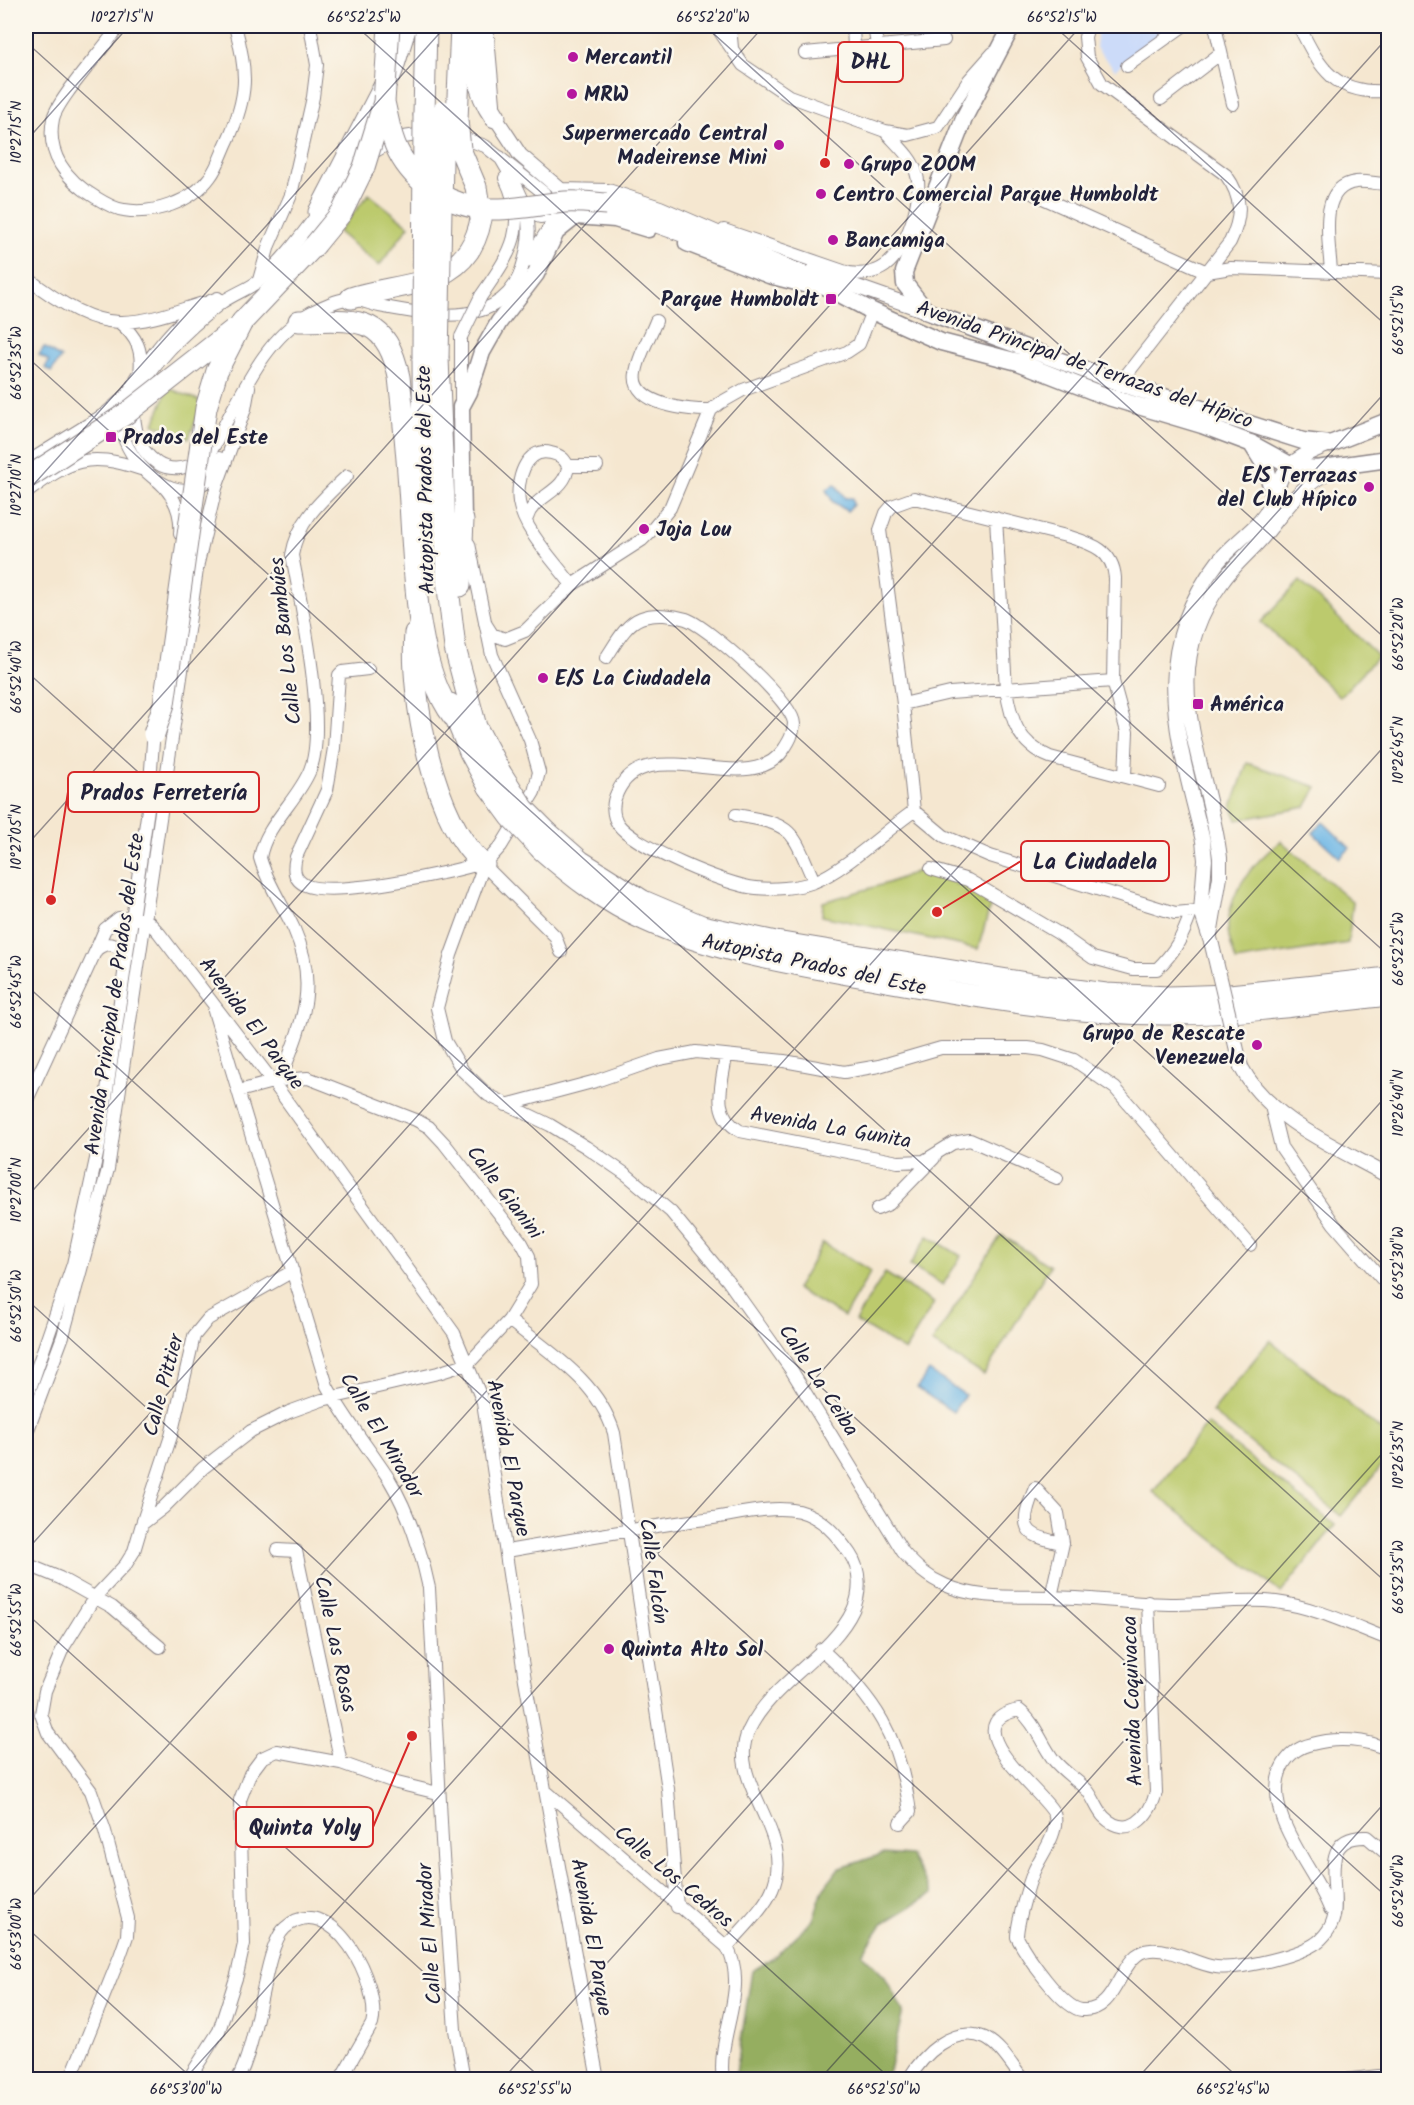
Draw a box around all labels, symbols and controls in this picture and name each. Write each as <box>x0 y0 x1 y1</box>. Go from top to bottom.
text: 10°27'15"N <box>91 6 154 30</box>
text: 66°52'25"W <box>327 6 401 30</box>
text: 66°52'20"W <box>676 6 750 30</box>
text: 66°52'15"W <box>1027 6 1097 30</box>
place label: Mercantil <box>585 42 672 75</box>
callout: DHL <box>838 42 903 82</box>
text: DHL <box>851 46 892 81</box>
marker: Mercantil <box>566 50 580 64</box>
place label: MRW <box>584 79 629 112</box>
marker: MRW <box>565 87 579 101</box>
text: 10°27'15"N <box>5 101 29 164</box>
place label: Supermercado Central Madeirense Mini <box>563 118 768 175</box>
marker: Supermercado Central Madeirense Mini <box>772 138 786 152</box>
place label: Grupo ZOOM <box>861 149 976 182</box>
marker: Grupo ZOOM <box>842 157 856 171</box>
place label: Centro Comercial Parque Humboldt <box>833 179 1159 212</box>
marker: Centro Comercial Parque Humboldt <box>814 187 828 201</box>
place label: Bancamiga <box>845 225 945 258</box>
marker: Bancamiga <box>826 233 840 247</box>
place label: Parque Humboldt <box>661 284 820 317</box>
text: 66°52'15"W <box>1387 285 1411 355</box>
marker: Parque Humboldt <box>824 292 838 306</box>
street label: Avenida Principal de Terrazas del Hípico <box>912 292 1257 439</box>
text: 66°52'35"W <box>5 326 29 400</box>
street label: Autopista Prados del Este <box>408 365 445 595</box>
place label: Prados del Este <box>123 422 268 455</box>
marker: Prados del Este <box>104 430 118 444</box>
text: 10°27'10"N <box>5 454 29 516</box>
place label: E/S Terrazas del Club Hípico <box>1217 460 1357 517</box>
marker: E/S Terrazas del Club Hípico <box>1362 480 1376 494</box>
place label: Joja Lou <box>656 514 732 547</box>
marker: Joja Lou <box>637 522 651 536</box>
street label: Calle Los Bambúes <box>261 555 312 726</box>
text: 66°52'20"W <box>1387 597 1411 671</box>
text: 66°52'40"W <box>5 640 29 714</box>
place label: E/S La Ciudadela <box>555 663 711 696</box>
marker: E/S La Ciudadela <box>536 671 550 685</box>
place label: América <box>1210 689 1284 722</box>
marker: América <box>1191 697 1205 711</box>
text: 10°26'45"N <box>1387 716 1411 784</box>
callout: Prados Ferretería <box>68 772 259 812</box>
text: Prados Ferretería <box>81 777 247 812</box>
text: 10°27'05"N <box>5 804 29 870</box>
street label: Avenida Principal de Prados del Este <box>77 831 154 1157</box>
callout: La Ciudadela <box>1021 841 1169 881</box>
text: La Ciudadela <box>1033 846 1157 881</box>
text: 66°52'25"W <box>1387 912 1411 986</box>
street label: Autopista Prados del Este <box>698 926 930 1005</box>
street label: Avenida El Parque <box>190 950 312 1098</box>
text: 66°52'45"W <box>5 955 29 1029</box>
place label: Grupo de Rescate Venezuela <box>1083 1018 1245 1075</box>
marker: Grupo de Rescate Venezuela <box>1250 1038 1264 1052</box>
text: 10°26'40"N <box>1387 1069 1411 1137</box>
street label: Avenida La Gunita <box>748 1098 914 1159</box>
street label: Calle Gianini <box>457 1139 551 1248</box>
text: 10°27'00"N <box>5 1157 29 1223</box>
text: 66°52'30"W <box>1387 1226 1411 1300</box>
text: 66°52'50"W <box>5 1269 29 1342</box>
street label: Calle La Ceiba <box>769 1318 867 1444</box>
street label: Calle Pittier <box>135 1330 194 1440</box>
street label: Calle El Mirador <box>330 1367 432 1506</box>
street label: Avenida El Parque <box>476 1377 539 1540</box>
text: 10°26'35"N <box>1387 1421 1411 1489</box>
street label: Calle Falcón <box>629 1516 676 1626</box>
text: 66°52'35"W <box>1387 1540 1411 1614</box>
street label: Calle Las Rosas <box>304 1573 365 1716</box>
text: 66°52'55"W <box>5 1583 29 1657</box>
street label: Avenida Coquivacoa <box>1114 1615 1153 1787</box>
place label: Quinta Alto Sol <box>621 1634 764 1667</box>
marker: Quinta Alto Sol <box>602 1642 616 1656</box>
callout: Quinta Yoly <box>236 1807 373 1847</box>
text: Quinta Yoly <box>249 1812 362 1847</box>
street label: Calle Los Cedros <box>606 1817 740 1937</box>
text: 66°52'40"W <box>1387 1854 1411 1928</box>
street label: Avenida El Parque <box>560 1856 621 2019</box>
street label: Calle El Mirador <box>409 1861 452 2006</box>
text: 66°53'00"W <box>5 1898 29 1970</box>
text: 66°53'00"W <box>150 2078 222 2102</box>
text: 66°52'55"W <box>498 2078 572 2102</box>
text: 66°52'50"W <box>848 2078 921 2102</box>
text: 66°52'45"W <box>1196 2078 1270 2102</box>

